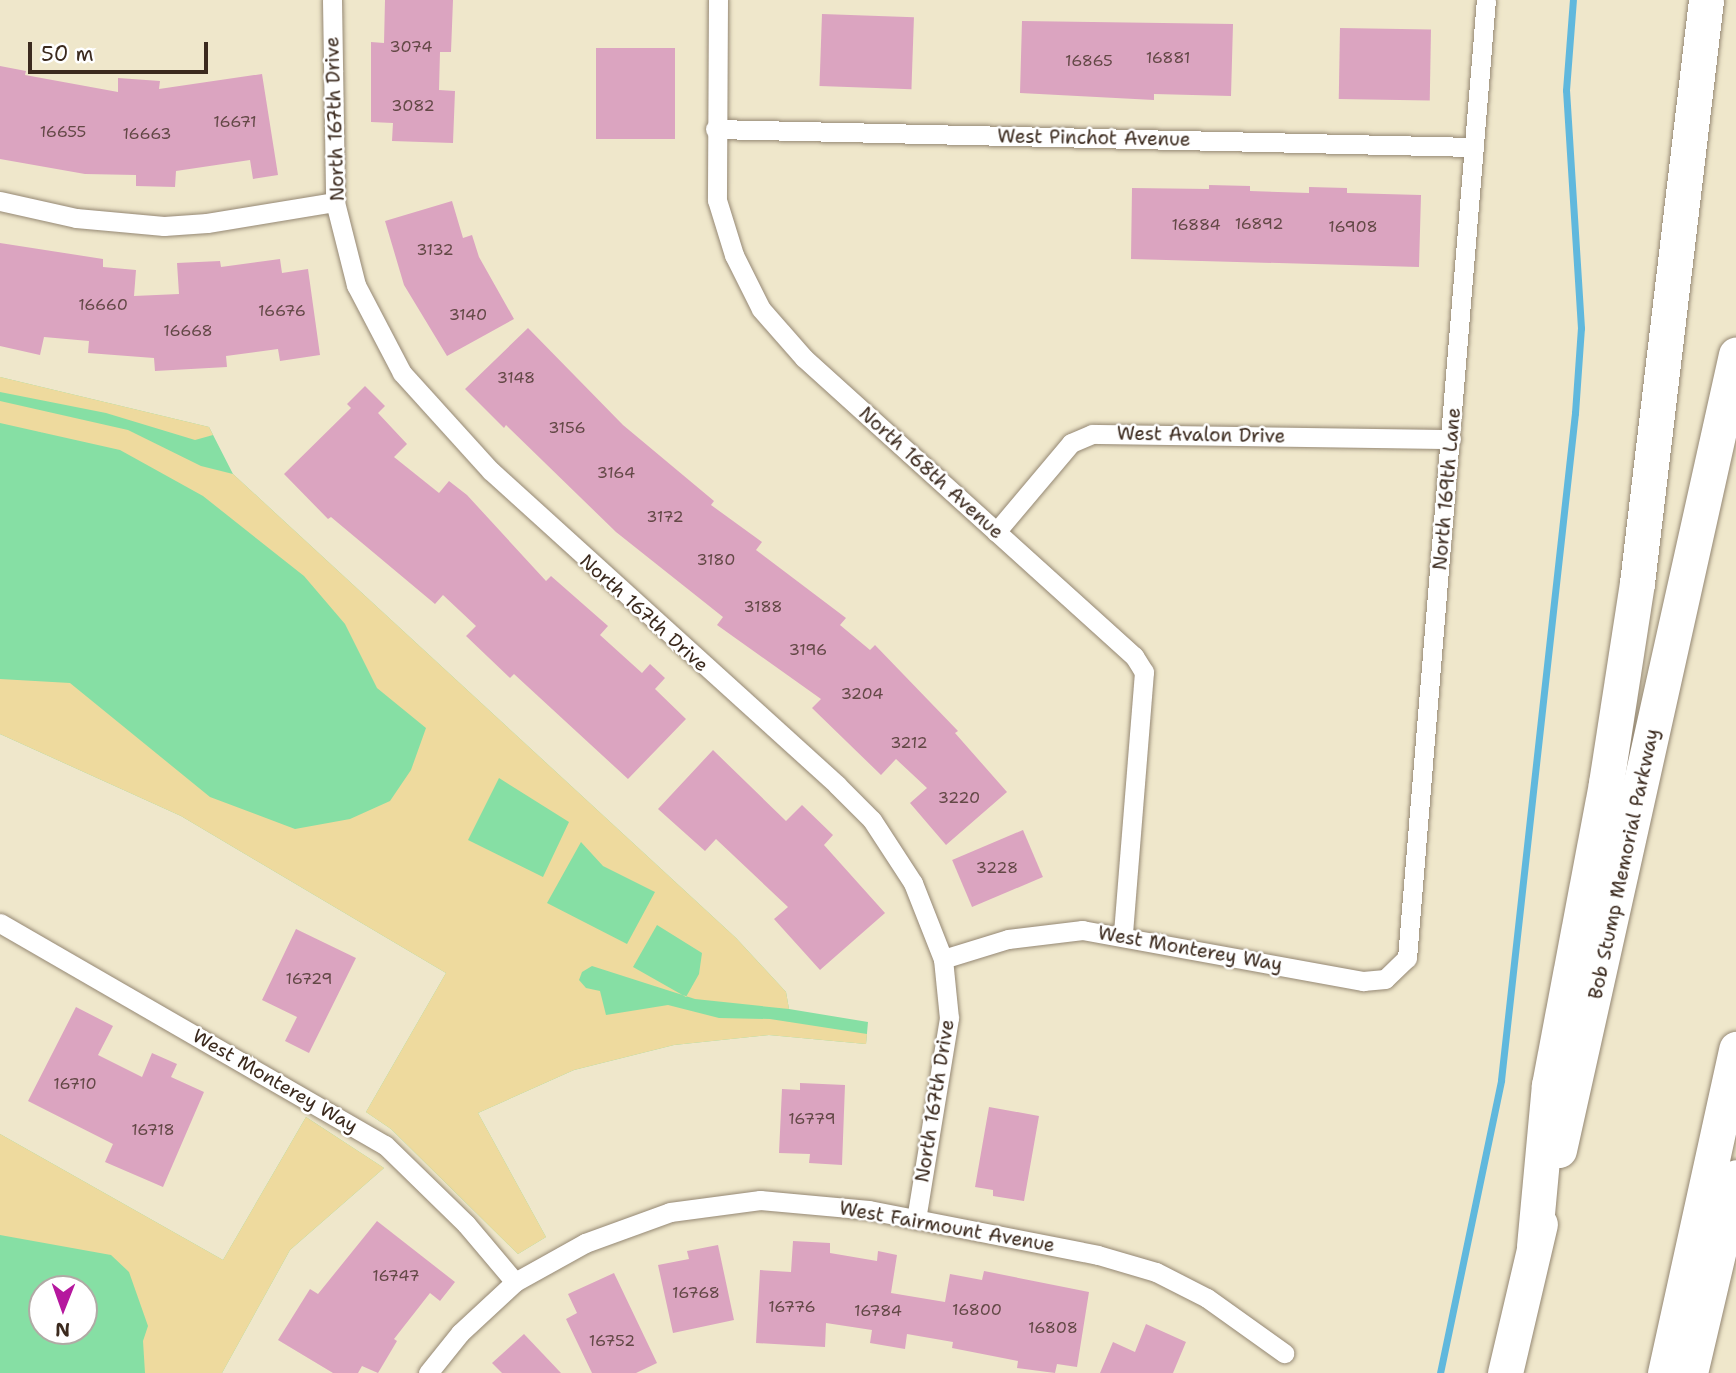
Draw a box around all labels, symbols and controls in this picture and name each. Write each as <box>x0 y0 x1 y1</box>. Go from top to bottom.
scale bar <box>32 28 212 72</box>
street label: North 167th Drive <box>321 36 349 202</box>
house number: 3074 <box>390 37 432 57</box>
text: 50 m <box>41 40 94 68</box>
house number: 16881 <box>1146 48 1190 68</box>
house number: 16865 <box>1065 51 1113 71</box>
house number: 3082 <box>391 96 435 116</box>
house number: 16671 <box>213 112 257 132</box>
house number: 16655 <box>40 122 86 142</box>
house number: 16663 <box>122 124 172 144</box>
street label: West Pinchot Avenue <box>997 125 1191 151</box>
house number: 16892 <box>1235 214 1283 234</box>
house number: 16884 <box>1171 215 1221 235</box>
house number: 16908 <box>1328 217 1378 237</box>
house number: 3132 <box>416 240 454 260</box>
house number: 16660 <box>78 295 128 315</box>
house number: 16676 <box>258 301 306 321</box>
house number: 3140 <box>449 305 487 325</box>
house number: 16668 <box>163 321 213 341</box>
house number: 3148 <box>497 368 535 388</box>
street label: North 168th Avenue <box>854 402 1008 544</box>
street label: North 169th Lane <box>1429 407 1465 571</box>
house number: 3156 <box>548 418 586 438</box>
street label: West Avalon Drive <box>1117 422 1285 448</box>
house number: 3164 <box>597 463 635 483</box>
house number: 3172 <box>646 507 684 527</box>
street label: North 167th Drive <box>575 549 713 677</box>
house number: 3180 <box>697 550 735 570</box>
house number: 3188 <box>744 597 782 617</box>
house number: 3196 <box>789 640 827 660</box>
house number: 3204 <box>841 684 883 704</box>
street label: Bob Stump Memorial Parkway <box>1584 727 1664 1001</box>
house number: 3212 <box>890 733 928 753</box>
house number: 3220 <box>938 788 980 808</box>
house number: 3228 <box>976 858 1018 878</box>
street label: West Monterey Way <box>1096 922 1284 976</box>
house number: 16729 <box>286 969 332 989</box>
street label: North 167th Drive <box>911 1018 959 1184</box>
street label: West Monterey Way <box>188 1024 362 1138</box>
house number: 16710 <box>53 1074 97 1094</box>
house number: 16779 <box>788 1109 836 1129</box>
house number: 16718 <box>131 1120 175 1140</box>
street label: West Fairmount Avenue <box>837 1197 1057 1257</box>
house number: 16747 <box>372 1266 420 1286</box>
north arrow <box>28 1275 98 1345</box>
house number: 16768 <box>672 1283 720 1303</box>
house number: 16776 <box>768 1297 816 1317</box>
house number: 16800 <box>952 1300 1002 1320</box>
house number: 16784 <box>854 1301 902 1321</box>
text: N <box>55 1317 70 1342</box>
house number: 16808 <box>1028 1318 1078 1338</box>
house number: 16752 <box>589 1331 635 1351</box>

